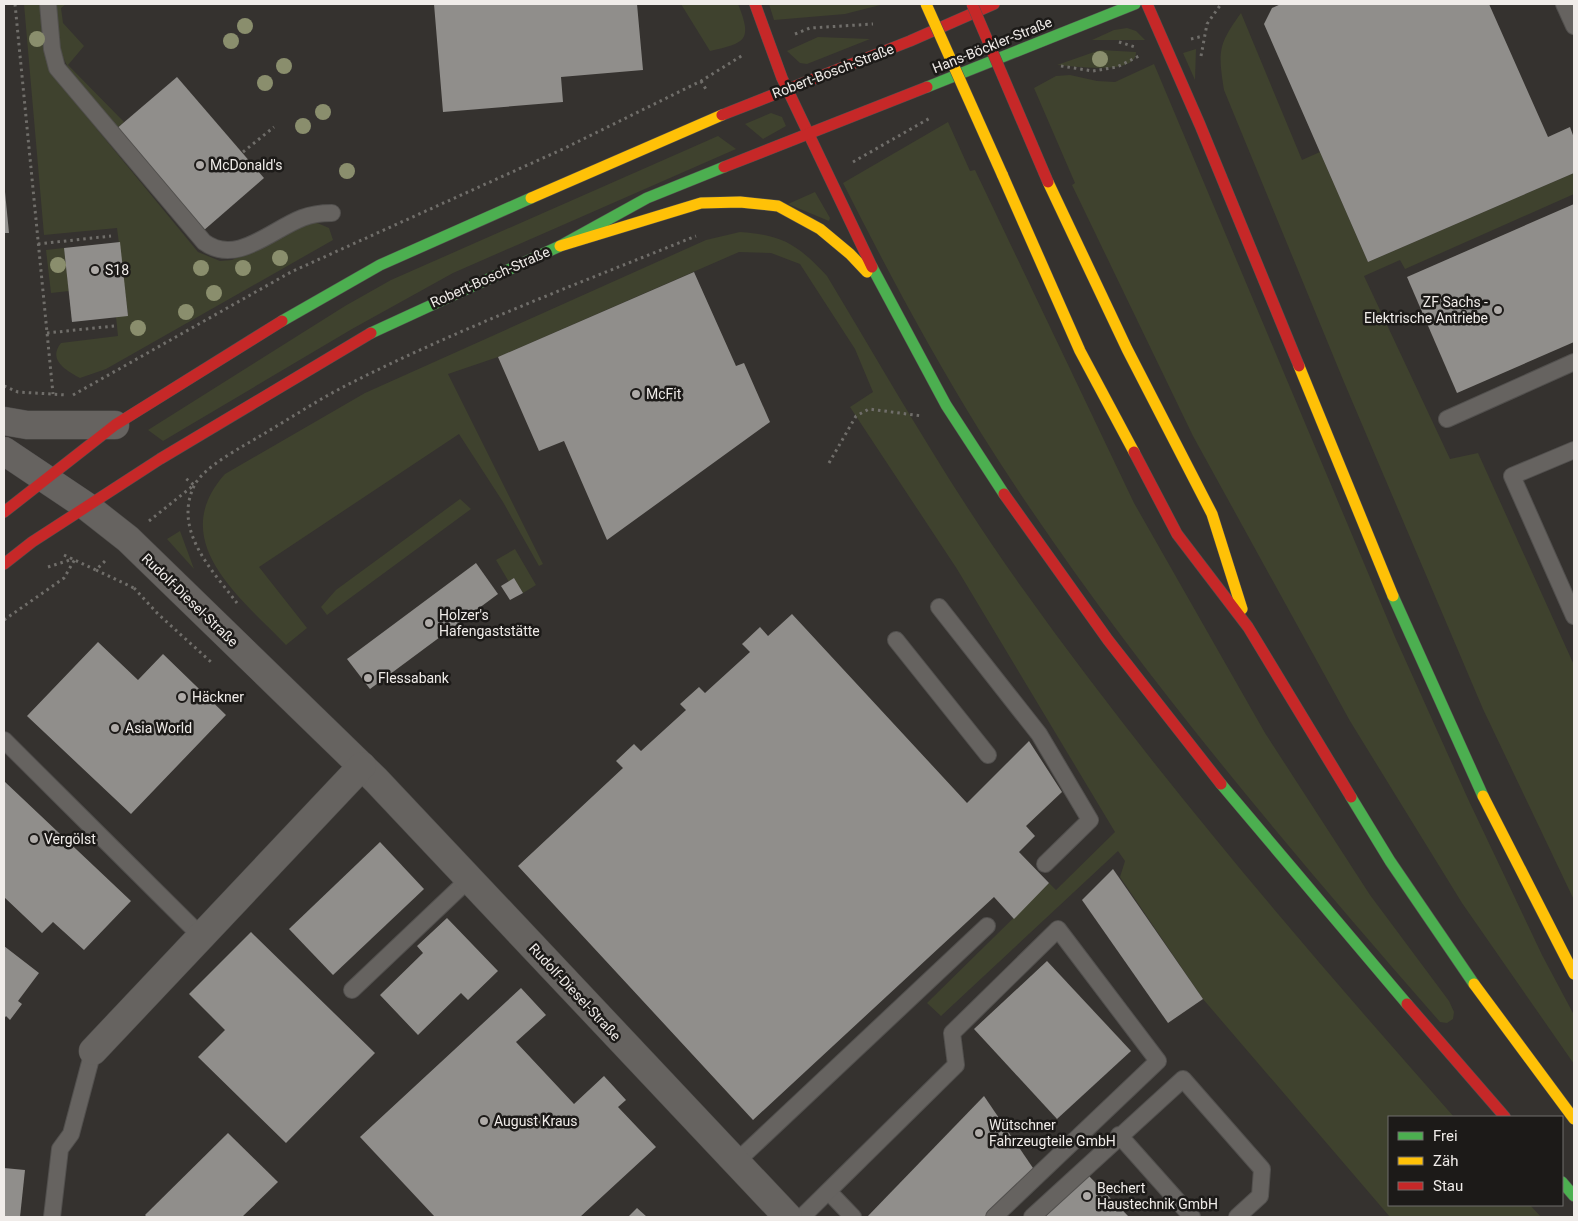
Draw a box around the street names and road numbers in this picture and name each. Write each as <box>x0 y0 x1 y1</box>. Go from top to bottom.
street label: Hans-Böckler-Straße <box>930 14 1054 76</box>
street label: Robert-Bosch-Straße <box>770 40 896 102</box>
street label: Robert-Bosch-Straße <box>428 243 552 311</box>
street label: Rudolf-Diesel-Straße <box>139 550 241 650</box>
street label: Rudolf-Diesel-Straße <box>526 940 624 1044</box>

